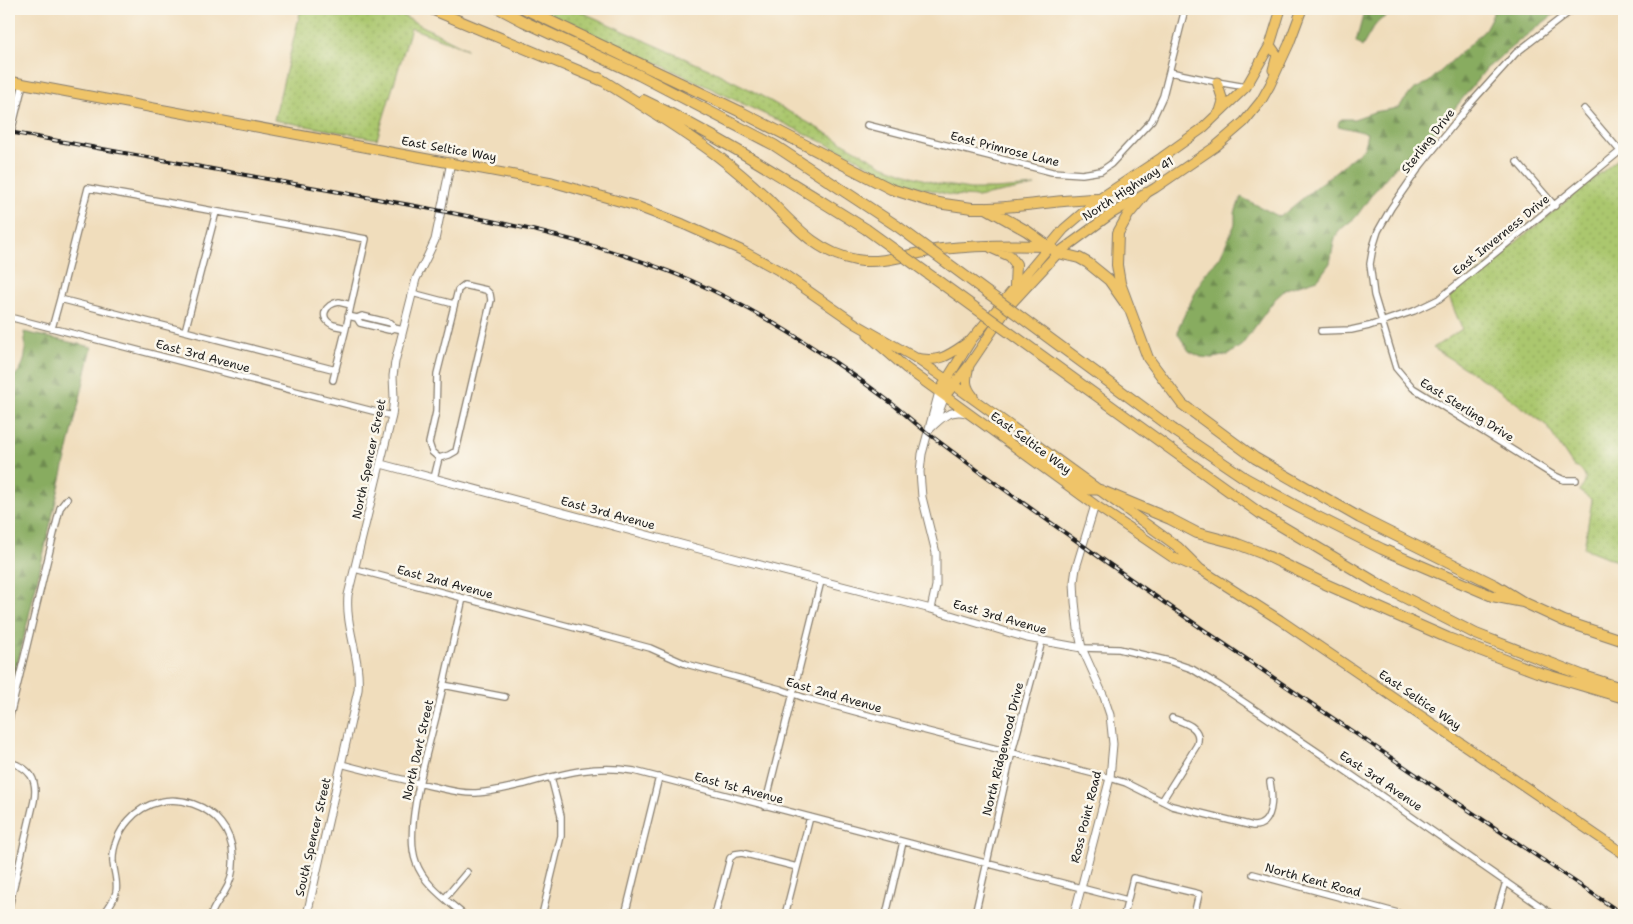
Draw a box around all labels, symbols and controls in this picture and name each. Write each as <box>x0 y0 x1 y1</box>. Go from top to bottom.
street label: Sterling Drive <box>1398 105 1459 177</box>
street label: East Primrose Lane <box>949 128 1061 170</box>
street label: East Seltice Way <box>400 133 498 165</box>
street label: North Highway 41 <box>1079 153 1177 225</box>
street label: East Inverness Drive <box>1449 191 1553 279</box>
street label: East 3rd Avenue <box>154 336 252 376</box>
street label: East Sterling Drive <box>1417 375 1517 446</box>
street label: North Spencer Street <box>348 397 390 521</box>
street label: East Seltice Way <box>987 408 1075 478</box>
street label: East 3rd Avenue <box>559 493 657 533</box>
street label: East 2nd Avenue <box>395 561 495 603</box>
street label: East 3rd Avenue <box>951 596 1049 638</box>
street label: East Seltice Way <box>1375 666 1465 734</box>
street label: East 2nd Avenue <box>784 674 884 716</box>
street label: North Ridgewood Drive <box>979 680 1027 817</box>
street label: North Dart Street <box>399 698 437 802</box>
street label: East 3rd Avenue <box>1336 747 1426 815</box>
street label: East 1st Avenue <box>693 768 786 808</box>
street label: Ross Point Road <box>1067 769 1105 865</box>
street label: South Spencer Street <box>291 776 335 898</box>
street label: North Kent Road <box>1263 859 1363 901</box>

